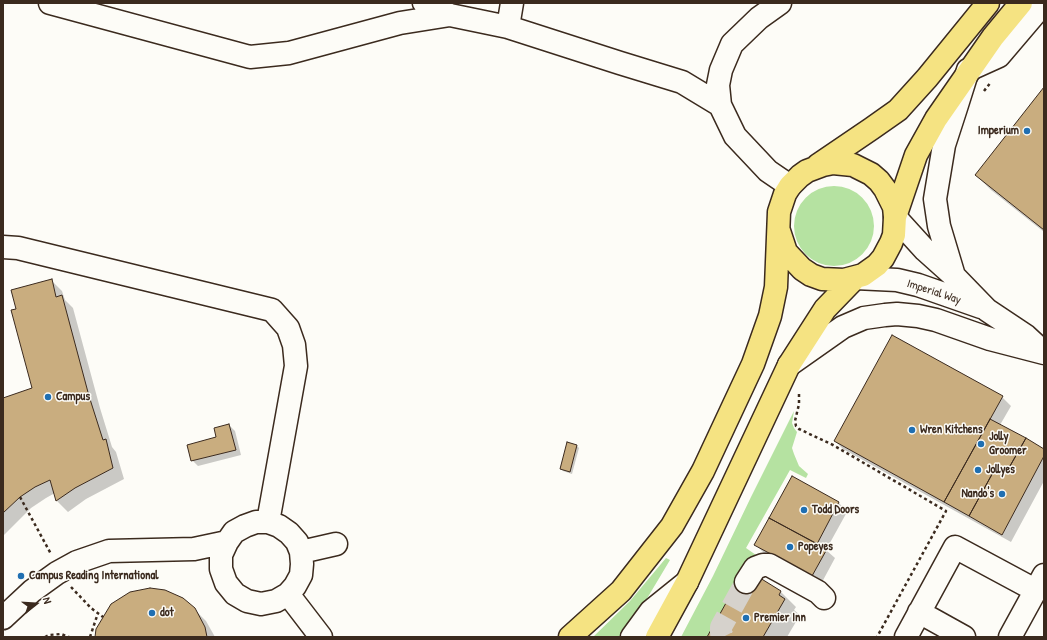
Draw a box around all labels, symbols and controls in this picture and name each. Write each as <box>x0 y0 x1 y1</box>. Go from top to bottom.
place label: Imperium <box>978 124 1019 138</box>
marker: Imperium <box>1022 126 1032 136</box>
street label: Imperial Way <box>905 276 963 308</box>
place label: Campus <box>56 390 90 404</box>
marker: Campus <box>43 392 53 402</box>
place label: Wren Kitchens <box>920 423 983 437</box>
marker: Wren Kitchens <box>907 425 917 435</box>
place label: Jolly Groomer <box>989 430 1027 458</box>
marker: Jolly Groomer <box>976 439 986 449</box>
place label: Jollyes <box>986 463 1015 477</box>
marker: Jollyes <box>973 465 983 475</box>
place label: Nando's <box>961 487 994 501</box>
marker: Nando's <box>997 489 1007 499</box>
place label: Todd Doors <box>812 503 859 517</box>
marker: Todd Doors <box>799 505 809 515</box>
place label: Popeyes <box>798 540 833 554</box>
marker: Popeyes <box>785 542 795 552</box>
place label: Campus Reading International <box>29 569 158 583</box>
marker: Campus Reading International <box>16 571 26 581</box>
north arrow <box>16 584 56 624</box>
text: N <box>40 596 55 605</box>
place label: dot <box>160 606 174 620</box>
marker: dot <box>147 608 157 618</box>
place label: Premier Inn <box>754 611 806 625</box>
marker: Premier Inn <box>741 613 751 623</box>

